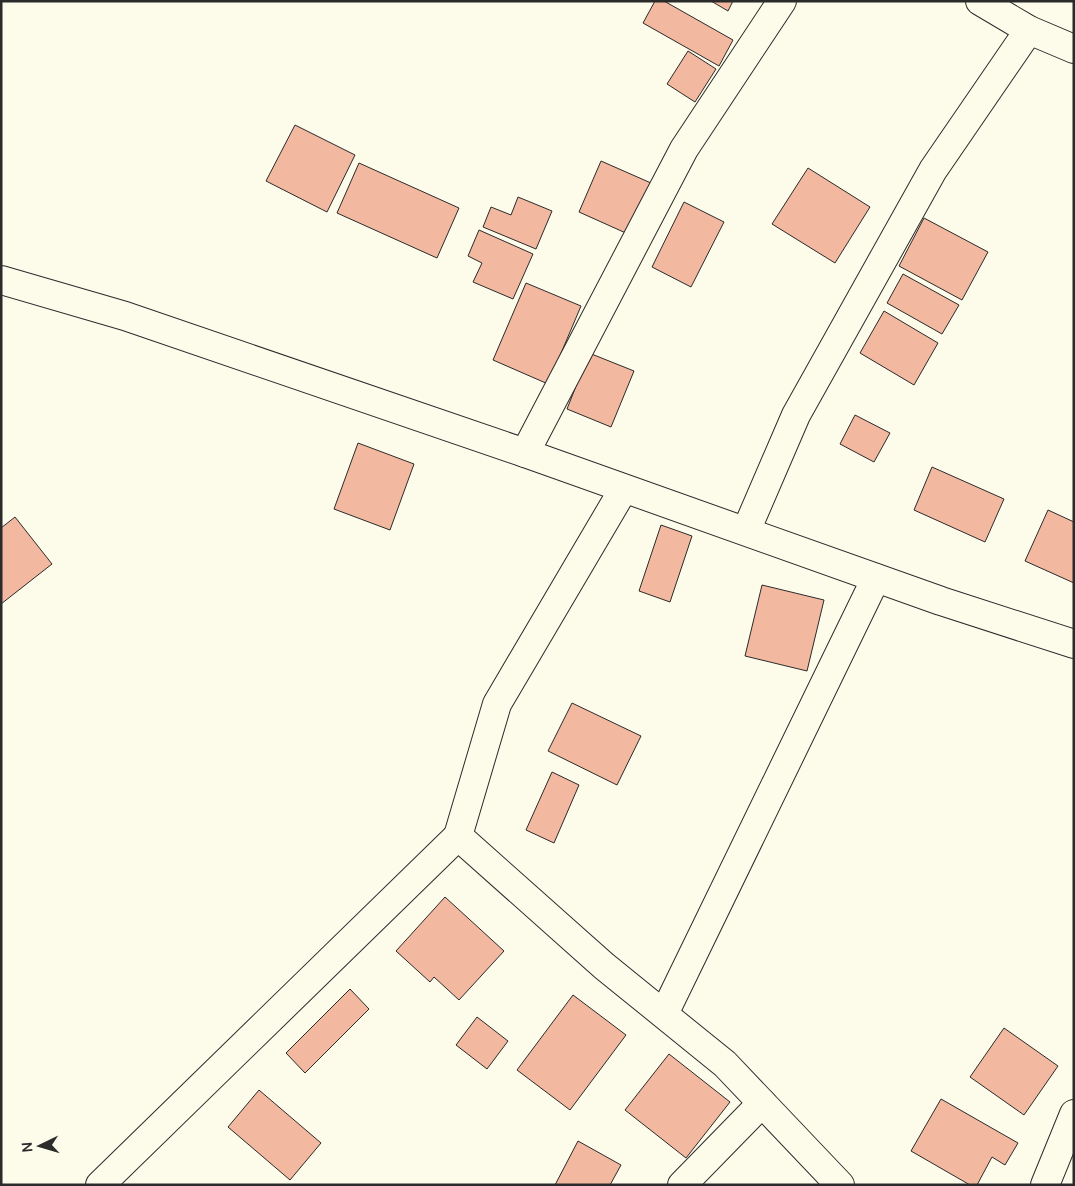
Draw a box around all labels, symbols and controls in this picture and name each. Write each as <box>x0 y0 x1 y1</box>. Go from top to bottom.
north arrow <box>15 1121 65 1171</box>
text: N <box>17 1141 36 1153</box>

